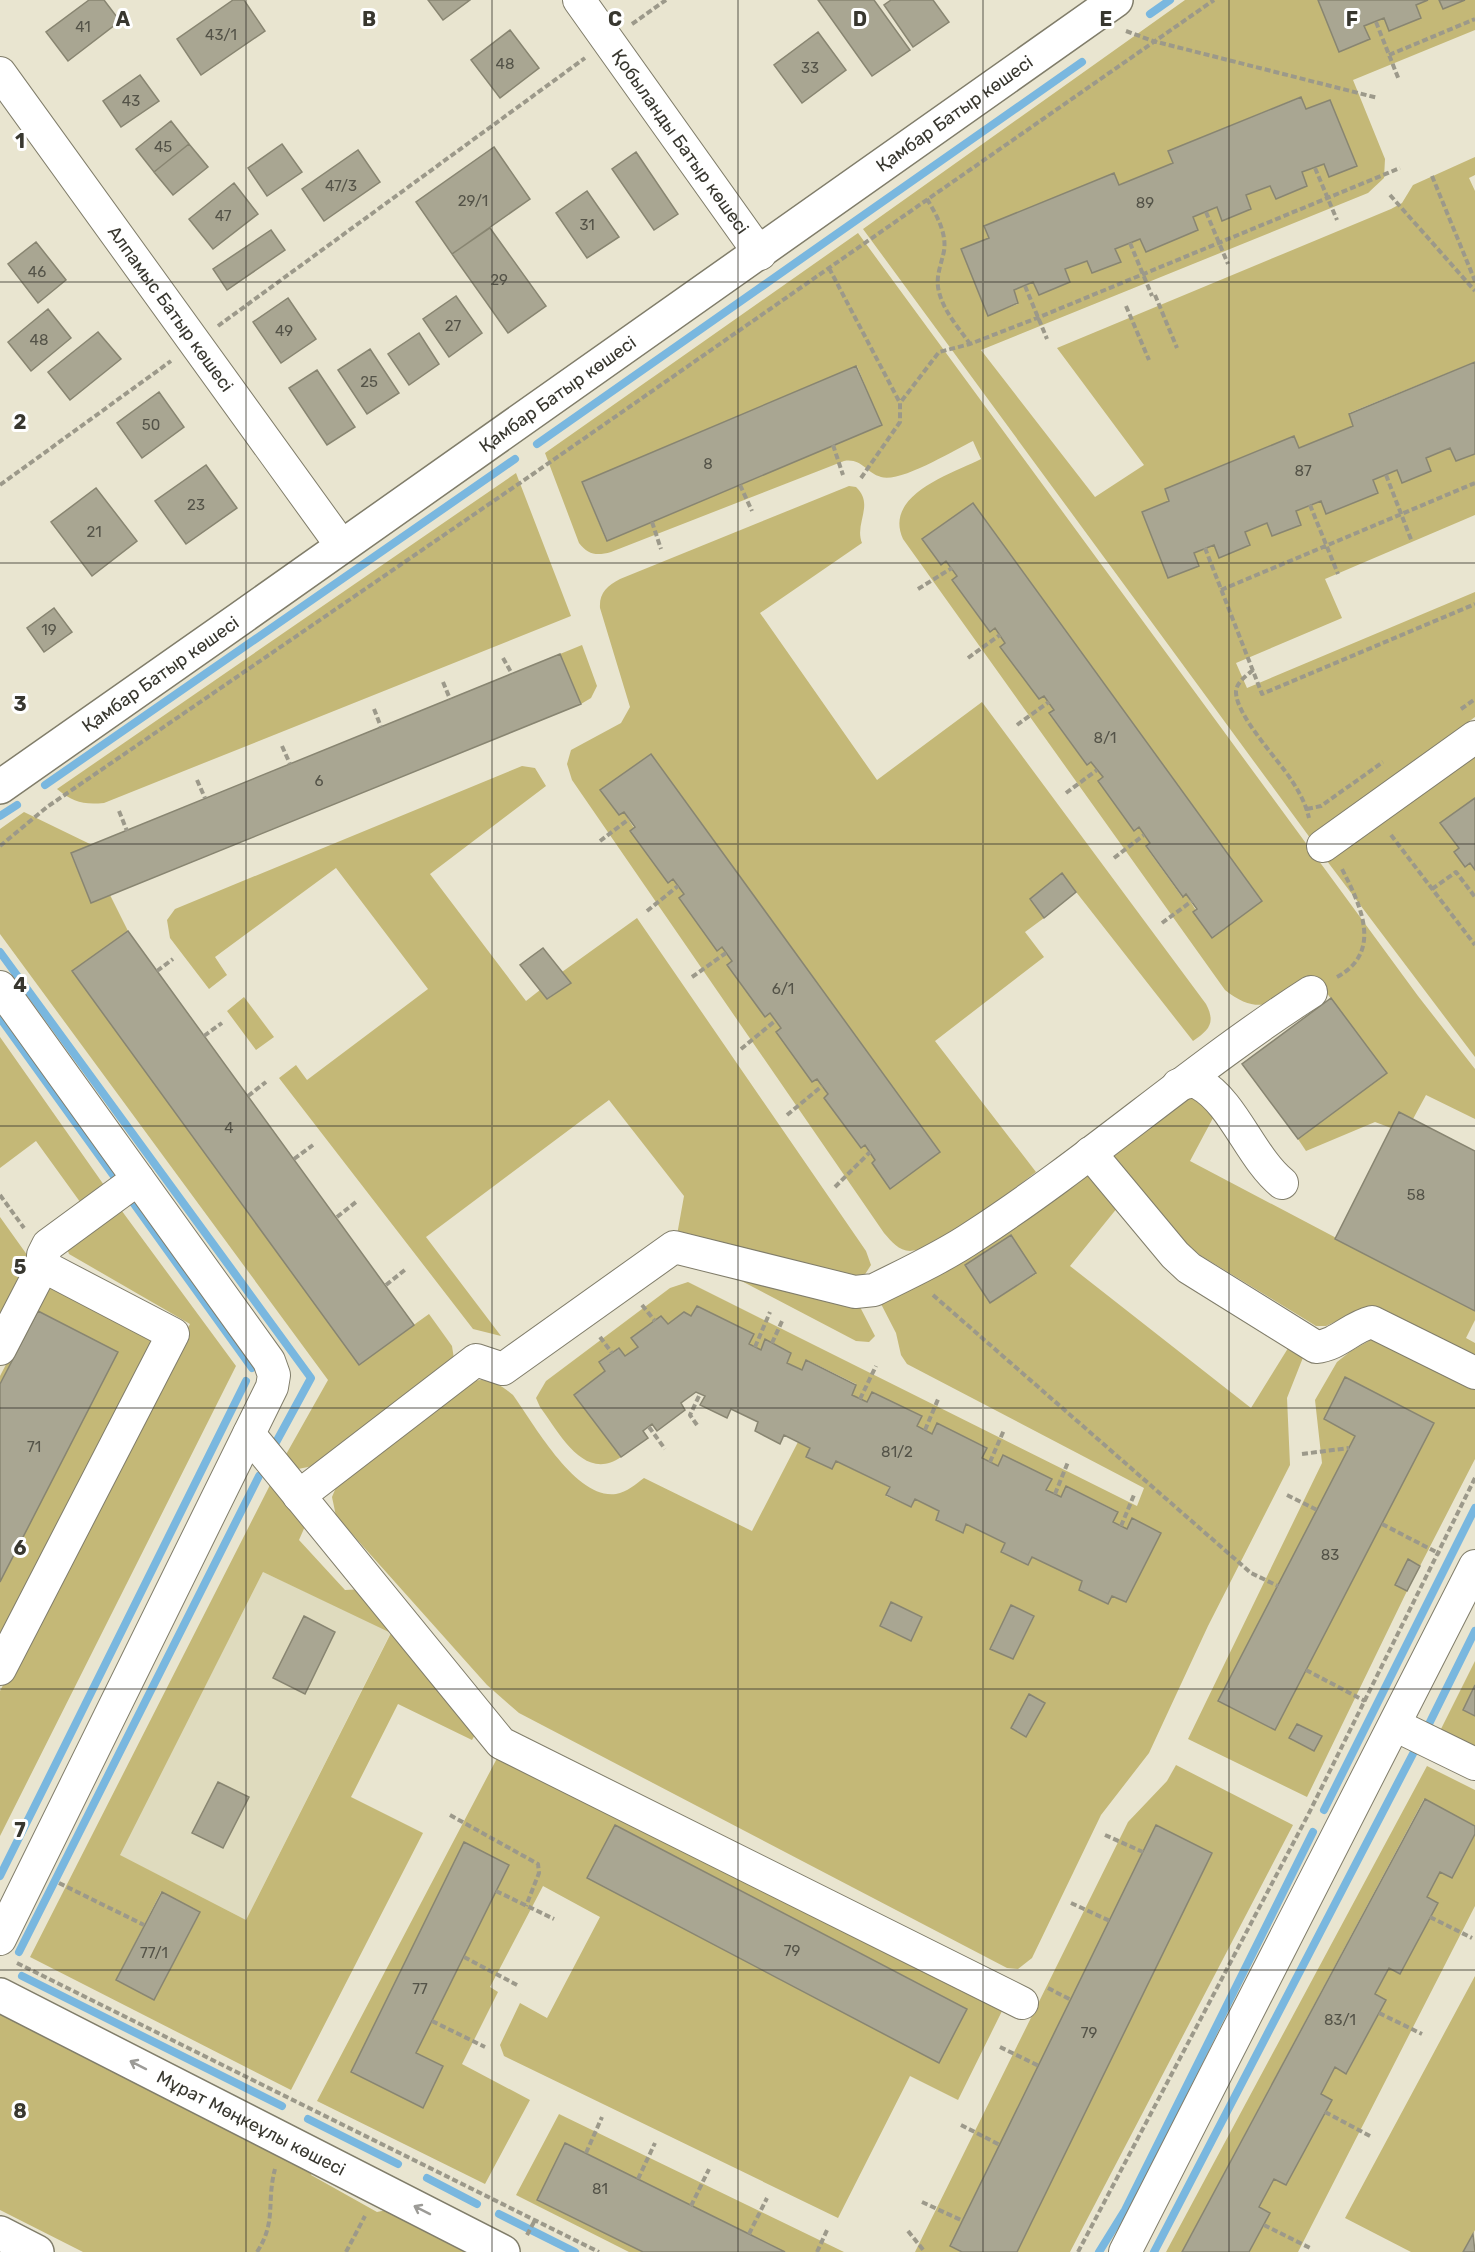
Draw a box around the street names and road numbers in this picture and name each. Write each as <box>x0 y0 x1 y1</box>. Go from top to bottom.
street label: Қобыланды Батыр көшесі <box>607 45 753 239</box>
street label: Қамбар Батыр көшесі <box>872 51 1037 177</box>
street label: Алпамыс Батыр көшесі <box>103 222 238 396</box>
street label: Қамбар Батыр көшесі <box>475 331 640 457</box>
street label: Қамбар Батыр көшесі <box>78 612 243 737</box>
street label: Мұрат Мөңкеұлы көшесі <box>153 2066 349 2181</box>

